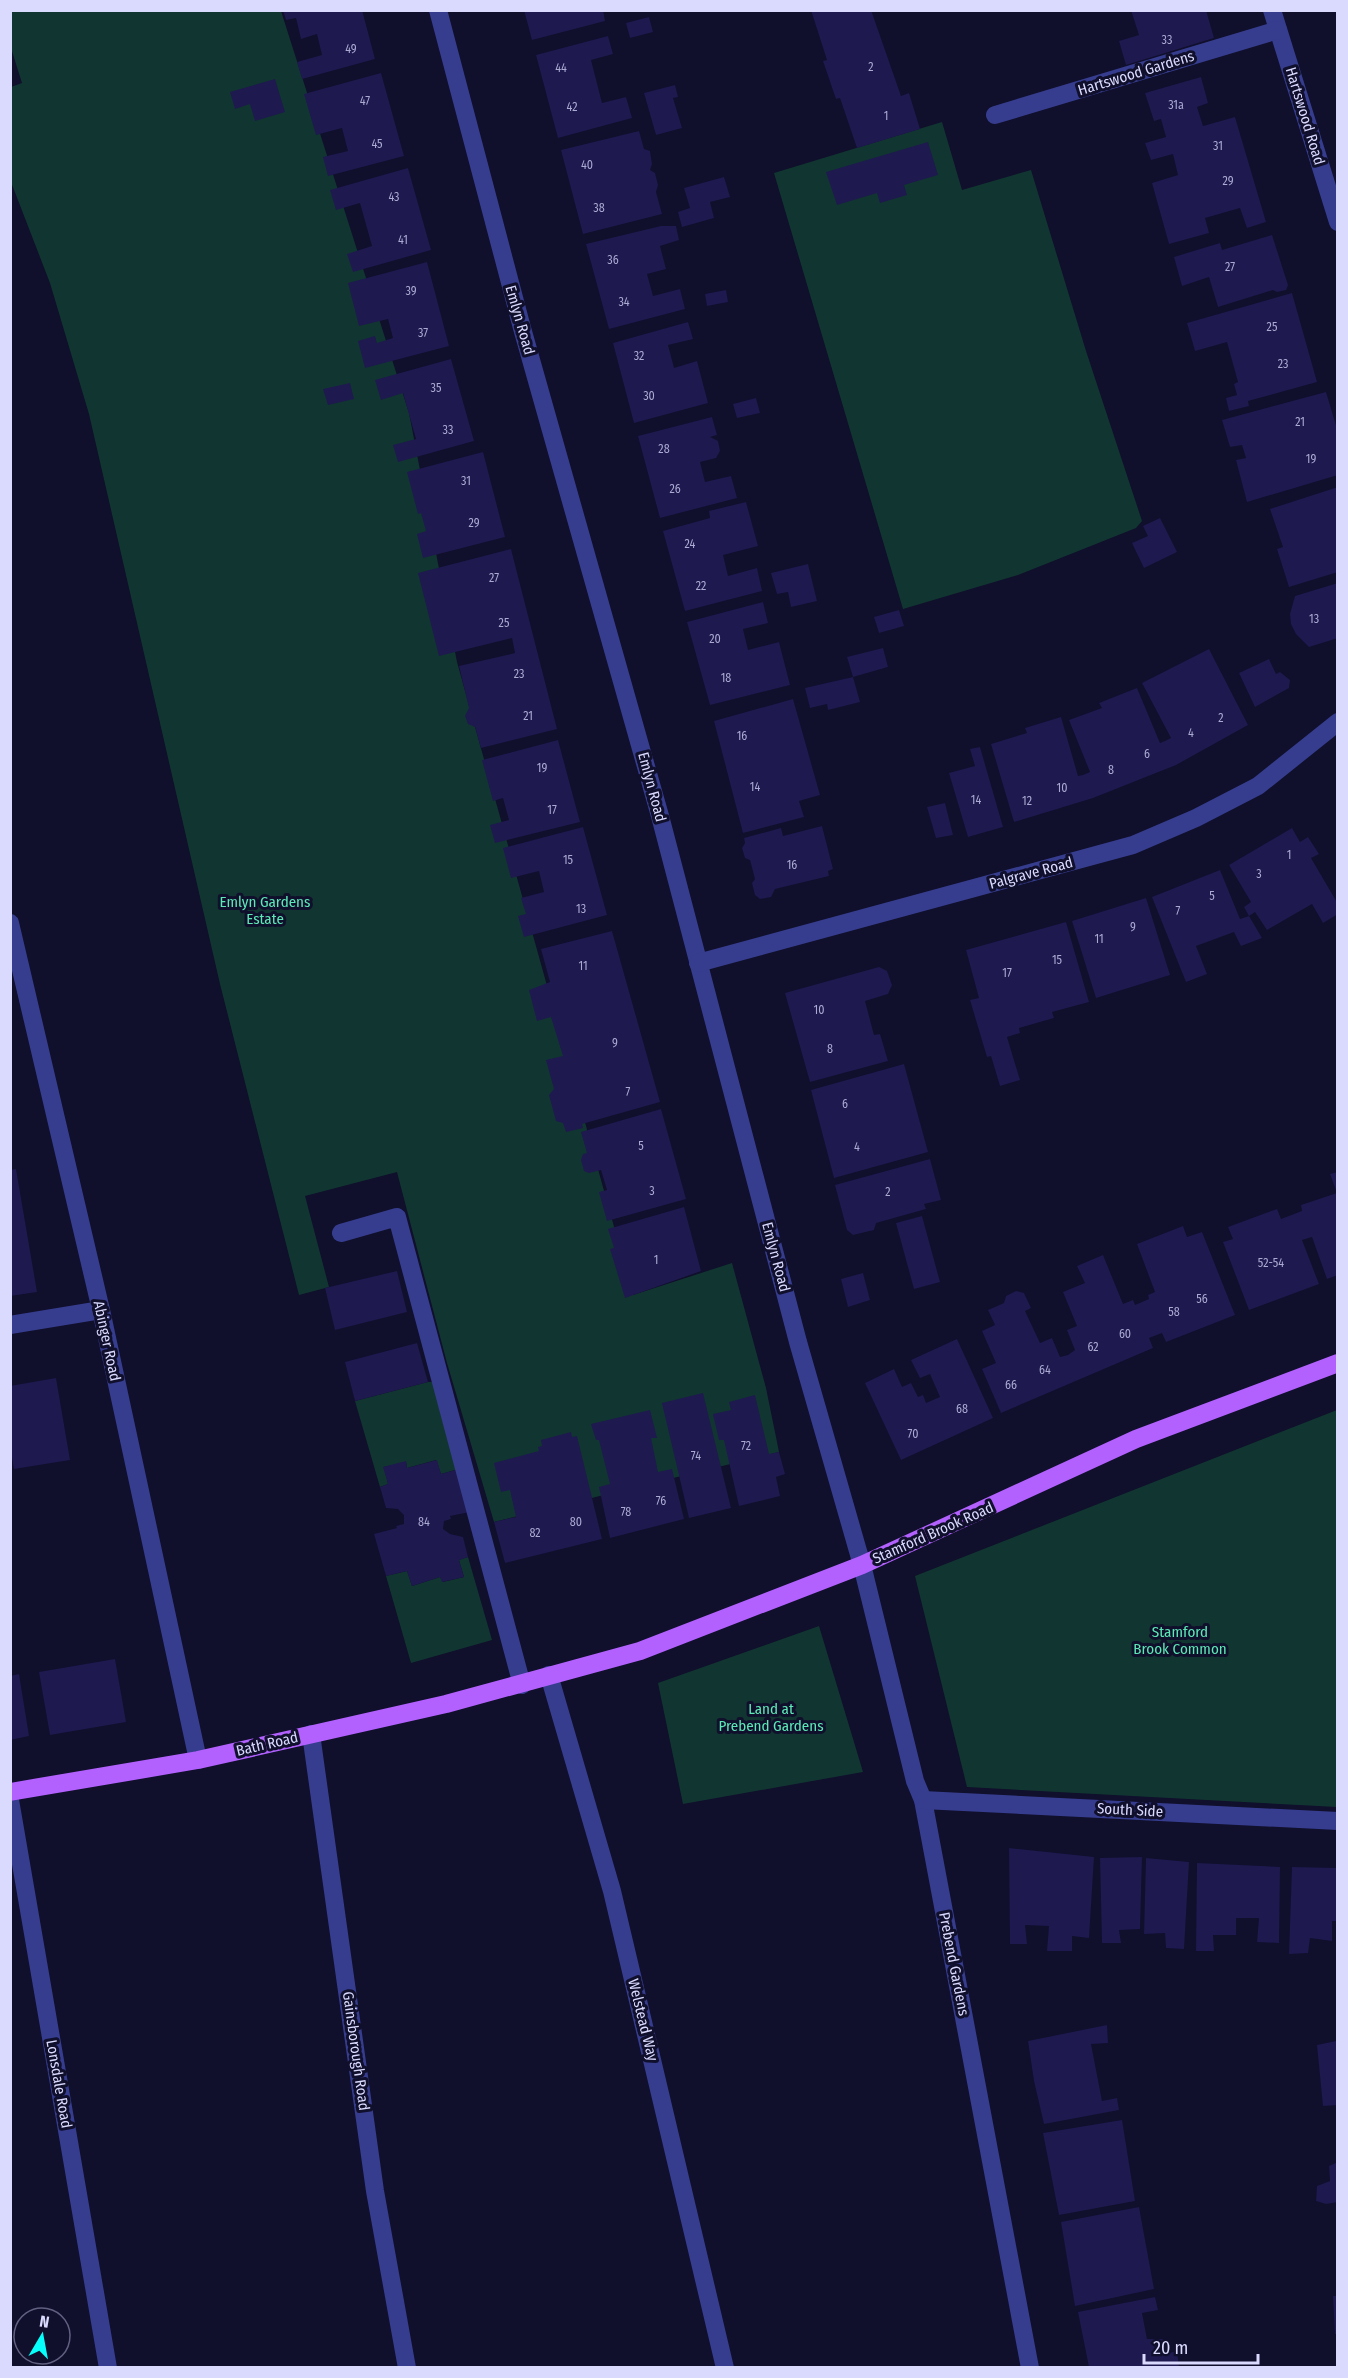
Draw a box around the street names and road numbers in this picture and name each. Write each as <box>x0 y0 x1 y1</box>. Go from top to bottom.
street label: Hartswood Gardens <box>1076 47 1196 99</box>
street label: Hartswood Road <box>1282 65 1328 167</box>
street label: Emlyn Road <box>502 283 538 357</box>
street label: Emlyn Road <box>634 750 670 824</box>
street label: Palgrave Road <box>987 853 1075 893</box>
street label: Emlyn Road <box>758 1220 794 1294</box>
street label: Abinger Road <box>90 1299 124 1383</box>
street label: Stamford Brook Road <box>870 1498 996 1568</box>
street label: Bath Road <box>234 1728 300 1760</box>
street label: South Side <box>1096 1799 1164 1821</box>
street label: Prebend Gardens <box>935 1911 973 2017</box>
street label: Welstead Way <box>624 1977 662 2063</box>
street label: Gainsborough Road <box>339 1990 373 2112</box>
street label: Lonsdale Road <box>42 2038 76 2130</box>

